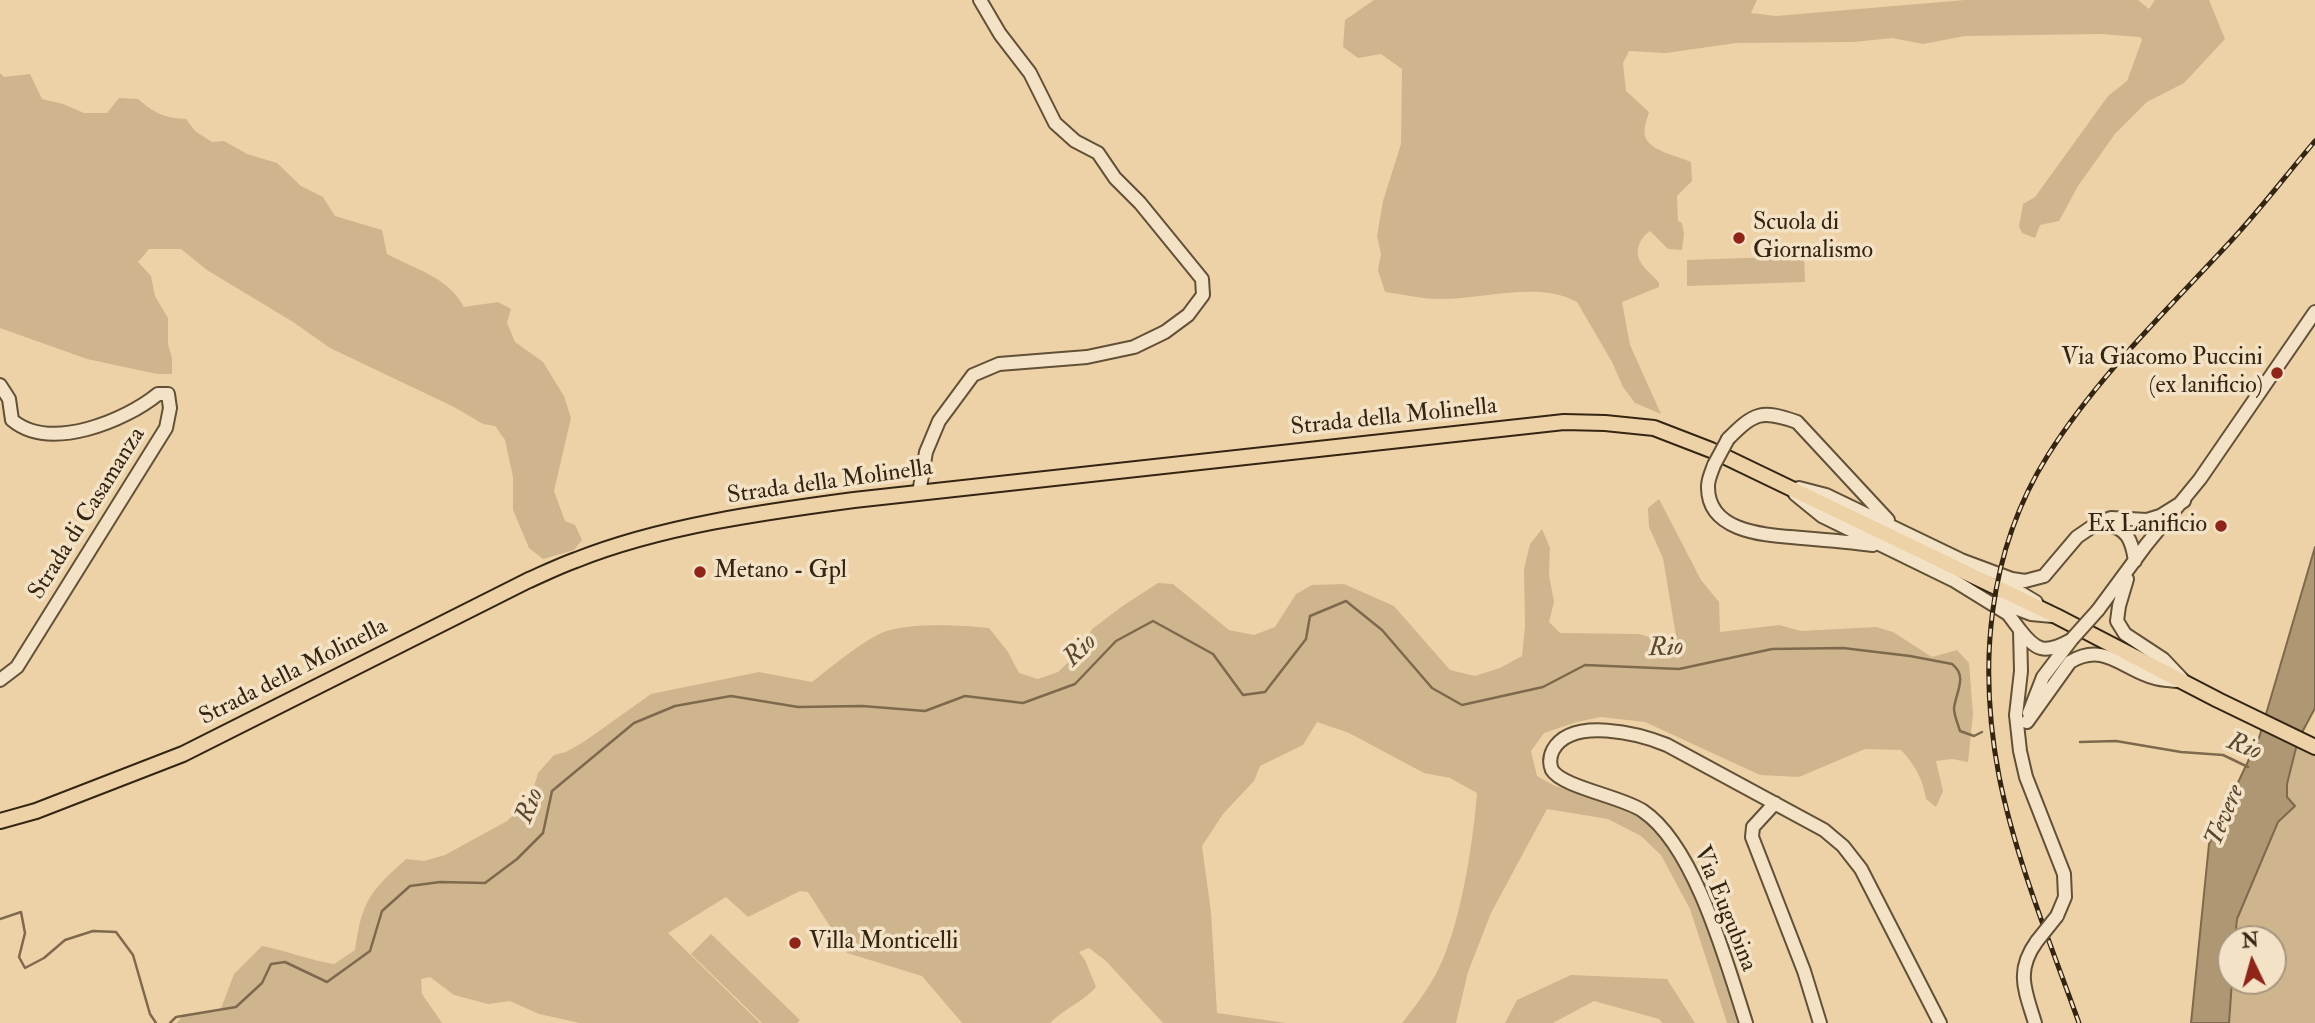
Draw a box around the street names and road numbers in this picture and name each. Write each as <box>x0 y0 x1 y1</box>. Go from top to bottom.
street label: Strada della Molinella <box>1290 393 1498 443</box>
street label: Strada di Casamanza <box>23 423 153 605</box>
street label: Strada della Molinella <box>725 454 935 512</box>
street label: Strada della Molinella <box>195 613 393 733</box>
street label: Via Eugubina <box>1686 842 1762 976</box>

